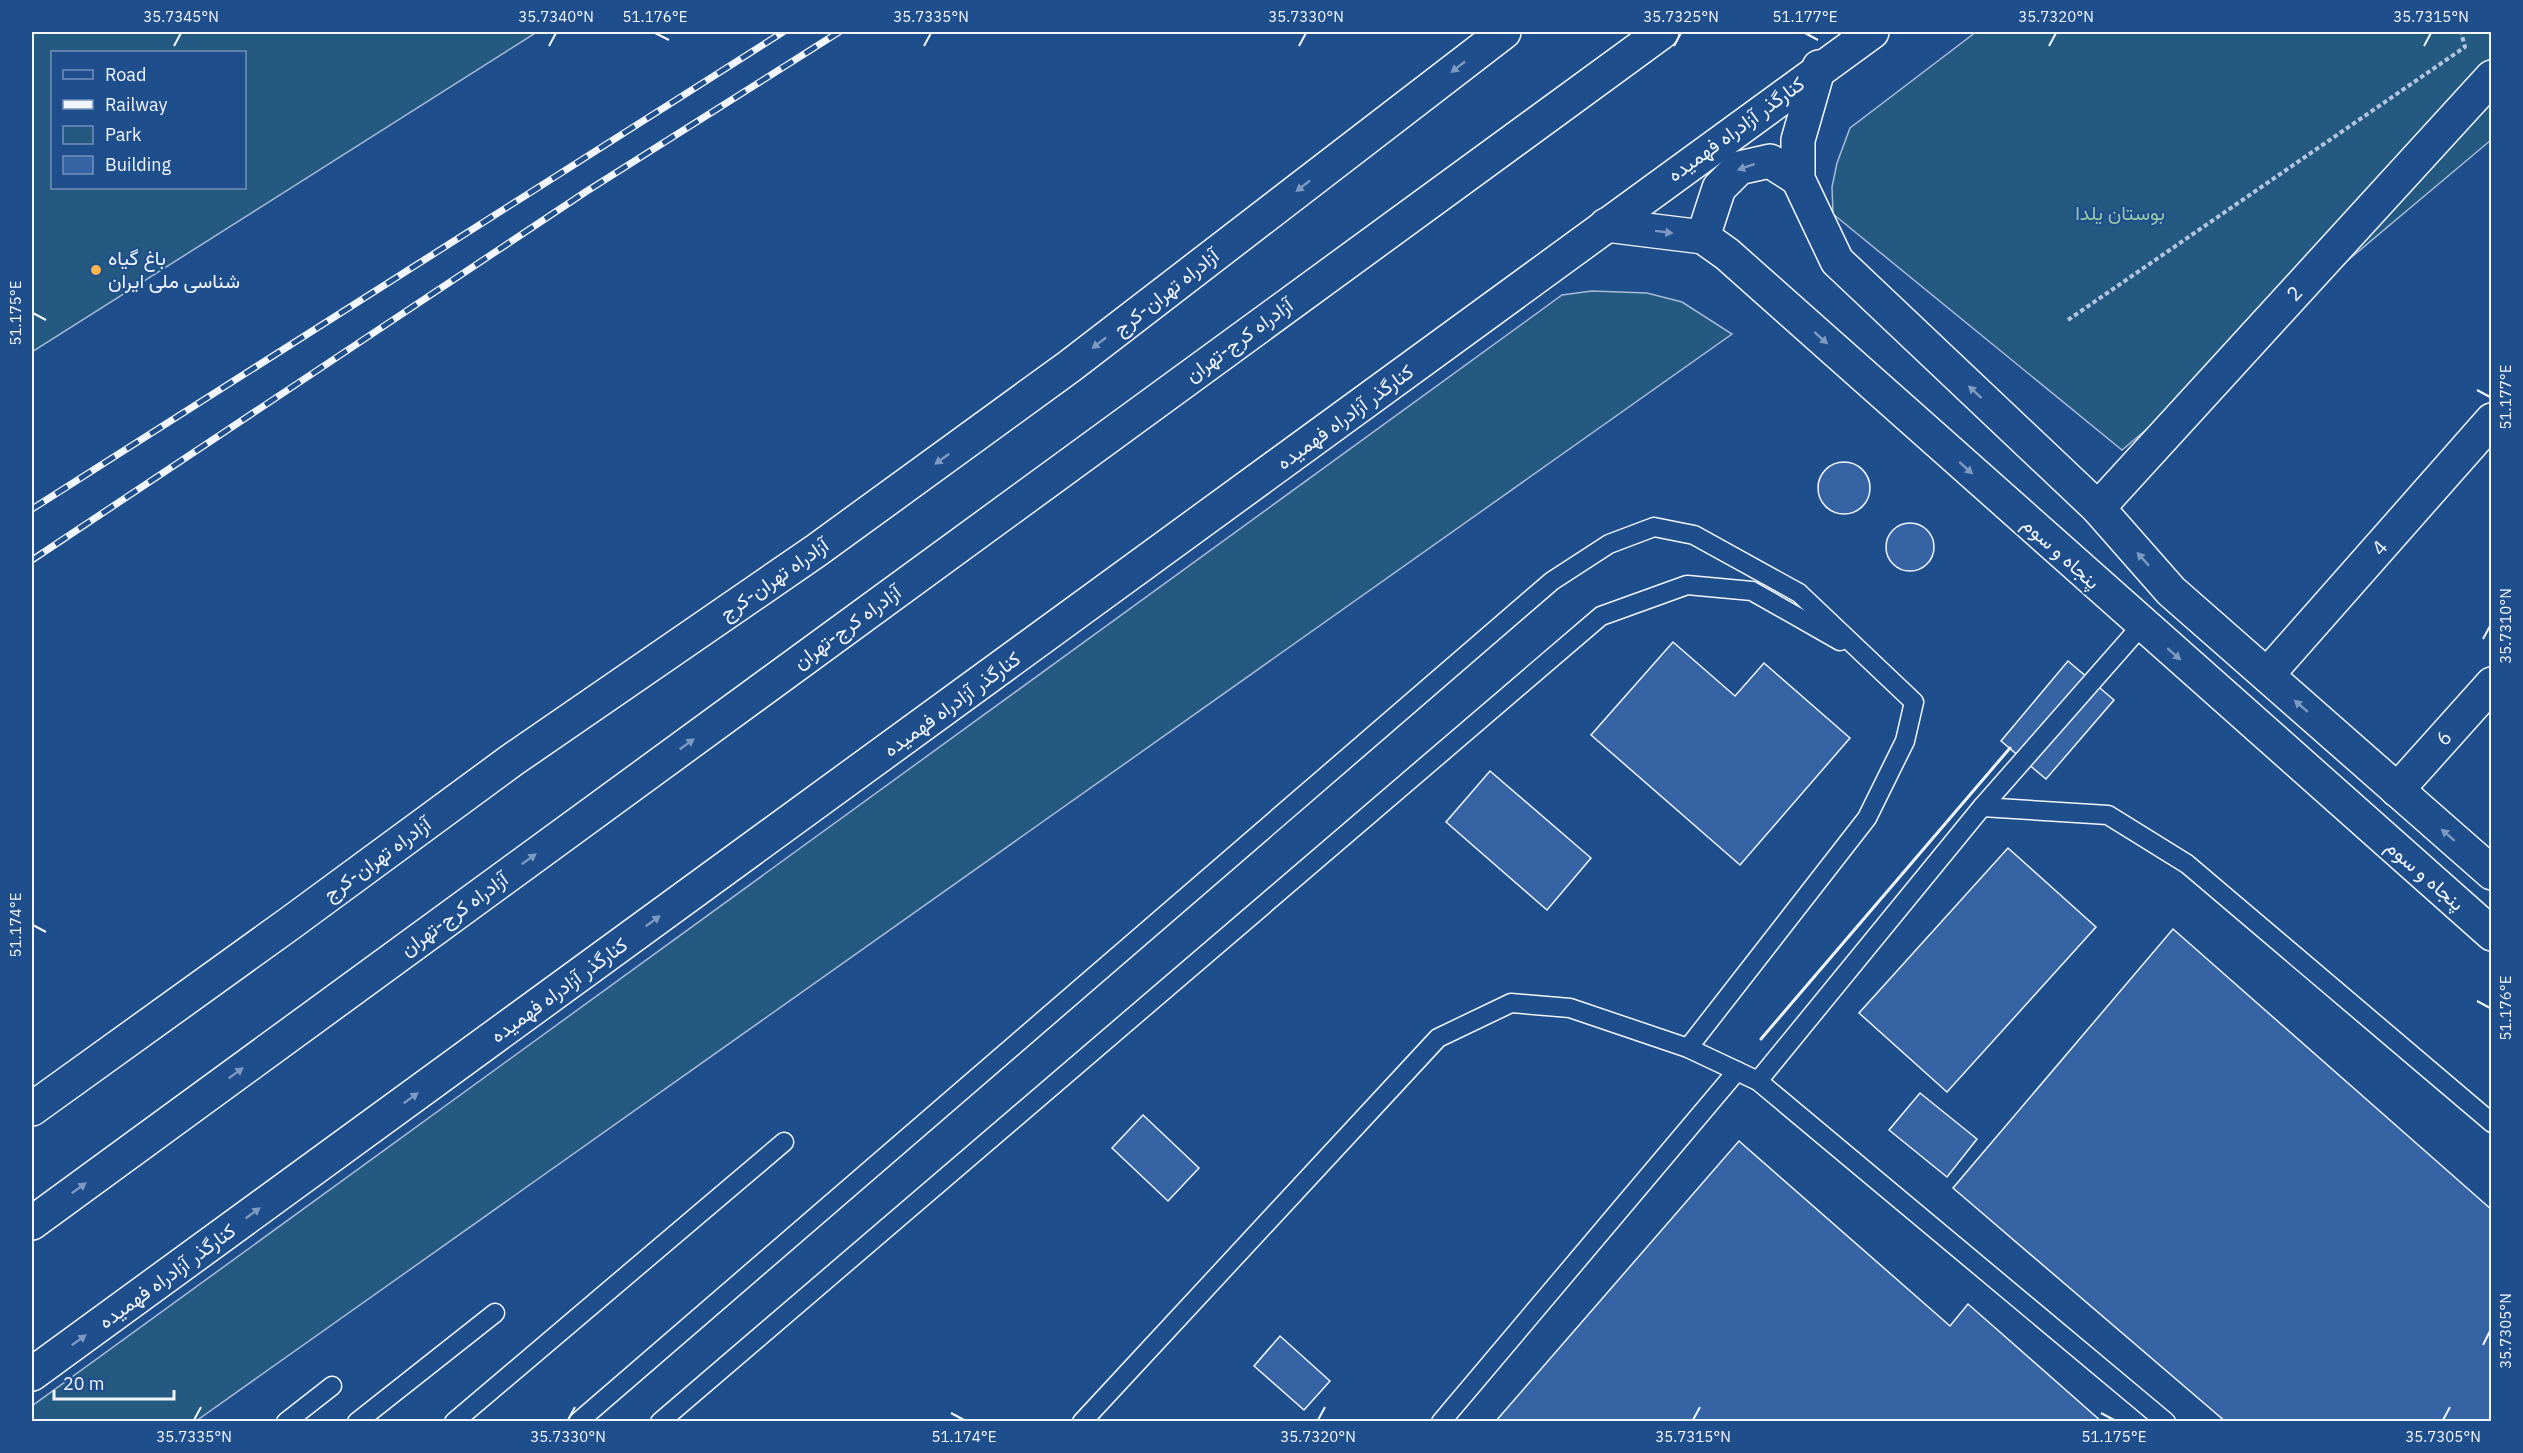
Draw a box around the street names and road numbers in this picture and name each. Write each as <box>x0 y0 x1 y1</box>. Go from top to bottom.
street label: کنارگذر آزادراه فهمیده <box>1662 70 1810 187</box>
street label: آزادراه تهران-کرج <box>1107 241 1226 342</box>
street label: 2 <box>2280 279 2308 306</box>
street label: آزادراه کرج-تهران <box>1179 291 1300 389</box>
street label: کنارگذر آزادراه فهمیده <box>1271 358 1419 475</box>
street label: پنجاه و سوم <box>2016 510 2106 596</box>
street label: آزادراه تهران-کرج <box>714 530 835 627</box>
street label: 4 <box>2365 534 2393 561</box>
street label: آزادراه کرج-تهران <box>787 578 908 676</box>
street label: کنارگذر آزادراه فهمیده <box>878 645 1026 762</box>
street label: 6 <box>2429 724 2457 751</box>
street label: آزادراه تهران-کرج <box>317 810 438 908</box>
street label: پنجاه و سوم <box>2380 833 2470 917</box>
street label: آزادراه کرج-تهران <box>394 865 515 963</box>
street label: کنارگذر آزادراه فهمیده <box>485 931 633 1048</box>
street label: کنارگذر آزادراه فهمیده <box>93 1217 241 1334</box>

